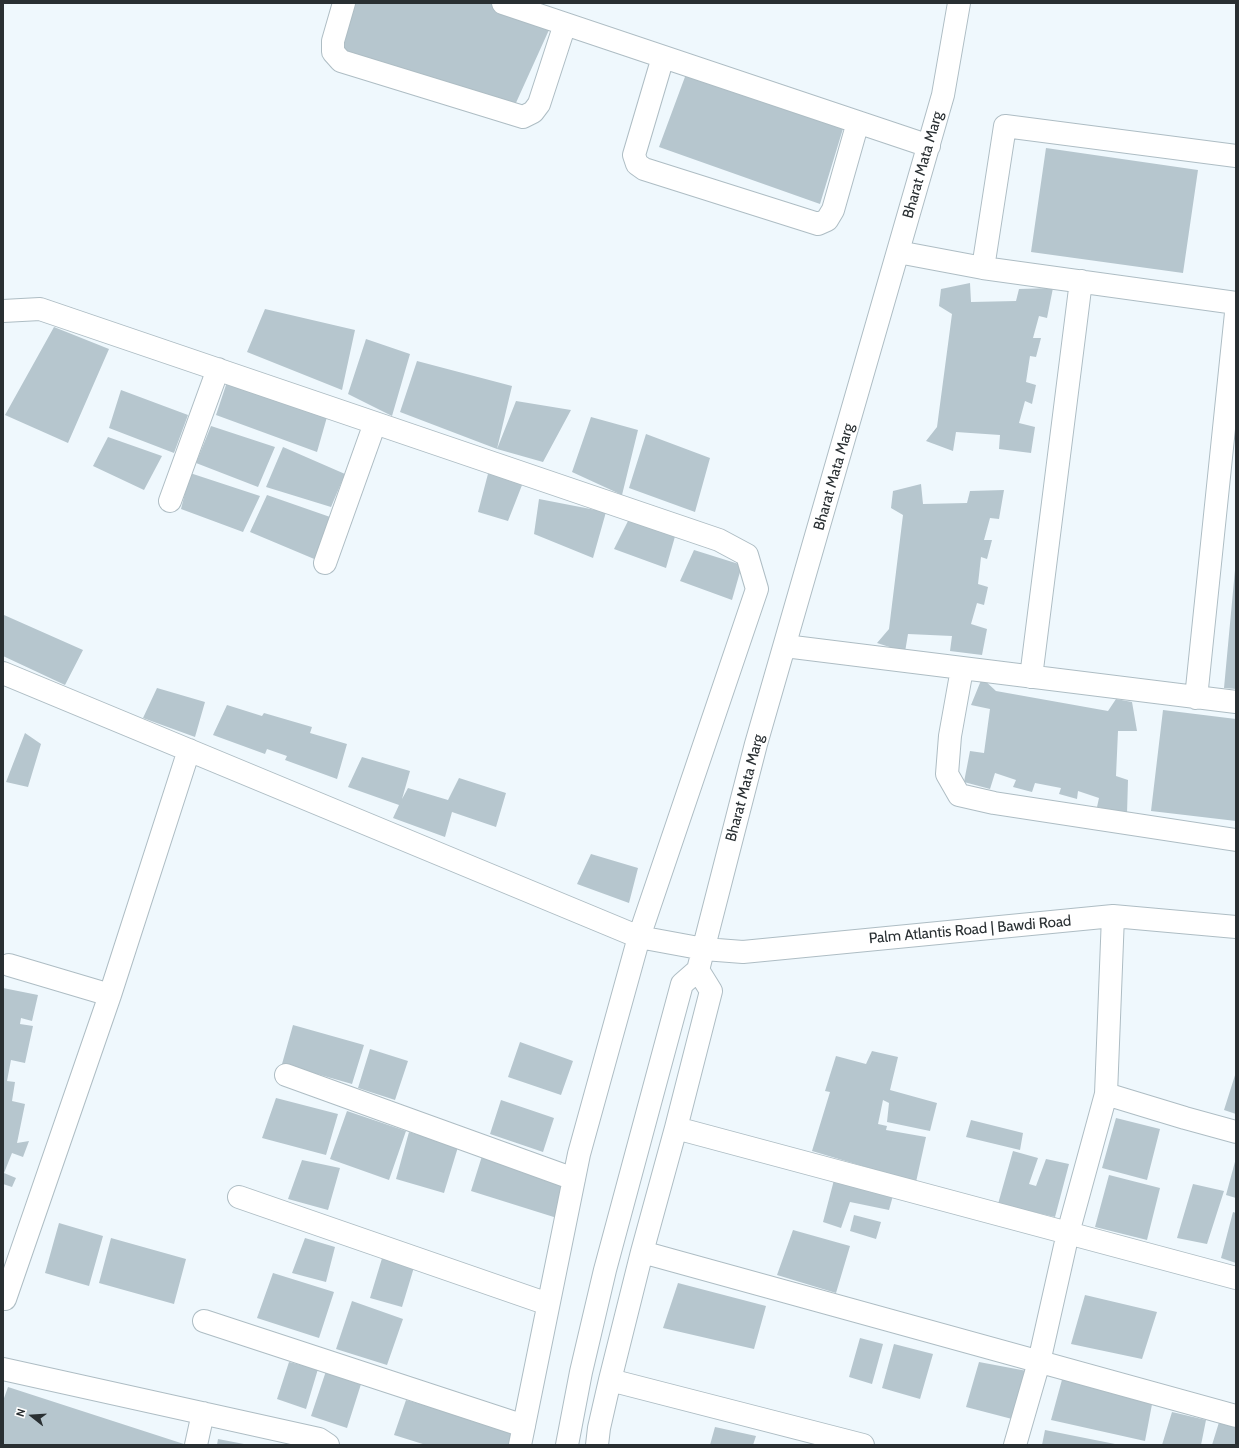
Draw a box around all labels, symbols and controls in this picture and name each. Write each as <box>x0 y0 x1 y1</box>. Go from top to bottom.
street label: Bharat Mata Marg <box>899 109 947 221</box>
street label: Bharat Mata Marg <box>810 421 858 533</box>
street label: Bharat Mata Marg <box>722 732 768 844</box>
street label: Palm Atlantis Road | Bawdi Road <box>868 912 1072 948</box>
north arrow <box>12 1396 52 1436</box>
text: N <box>13 1407 28 1418</box>

